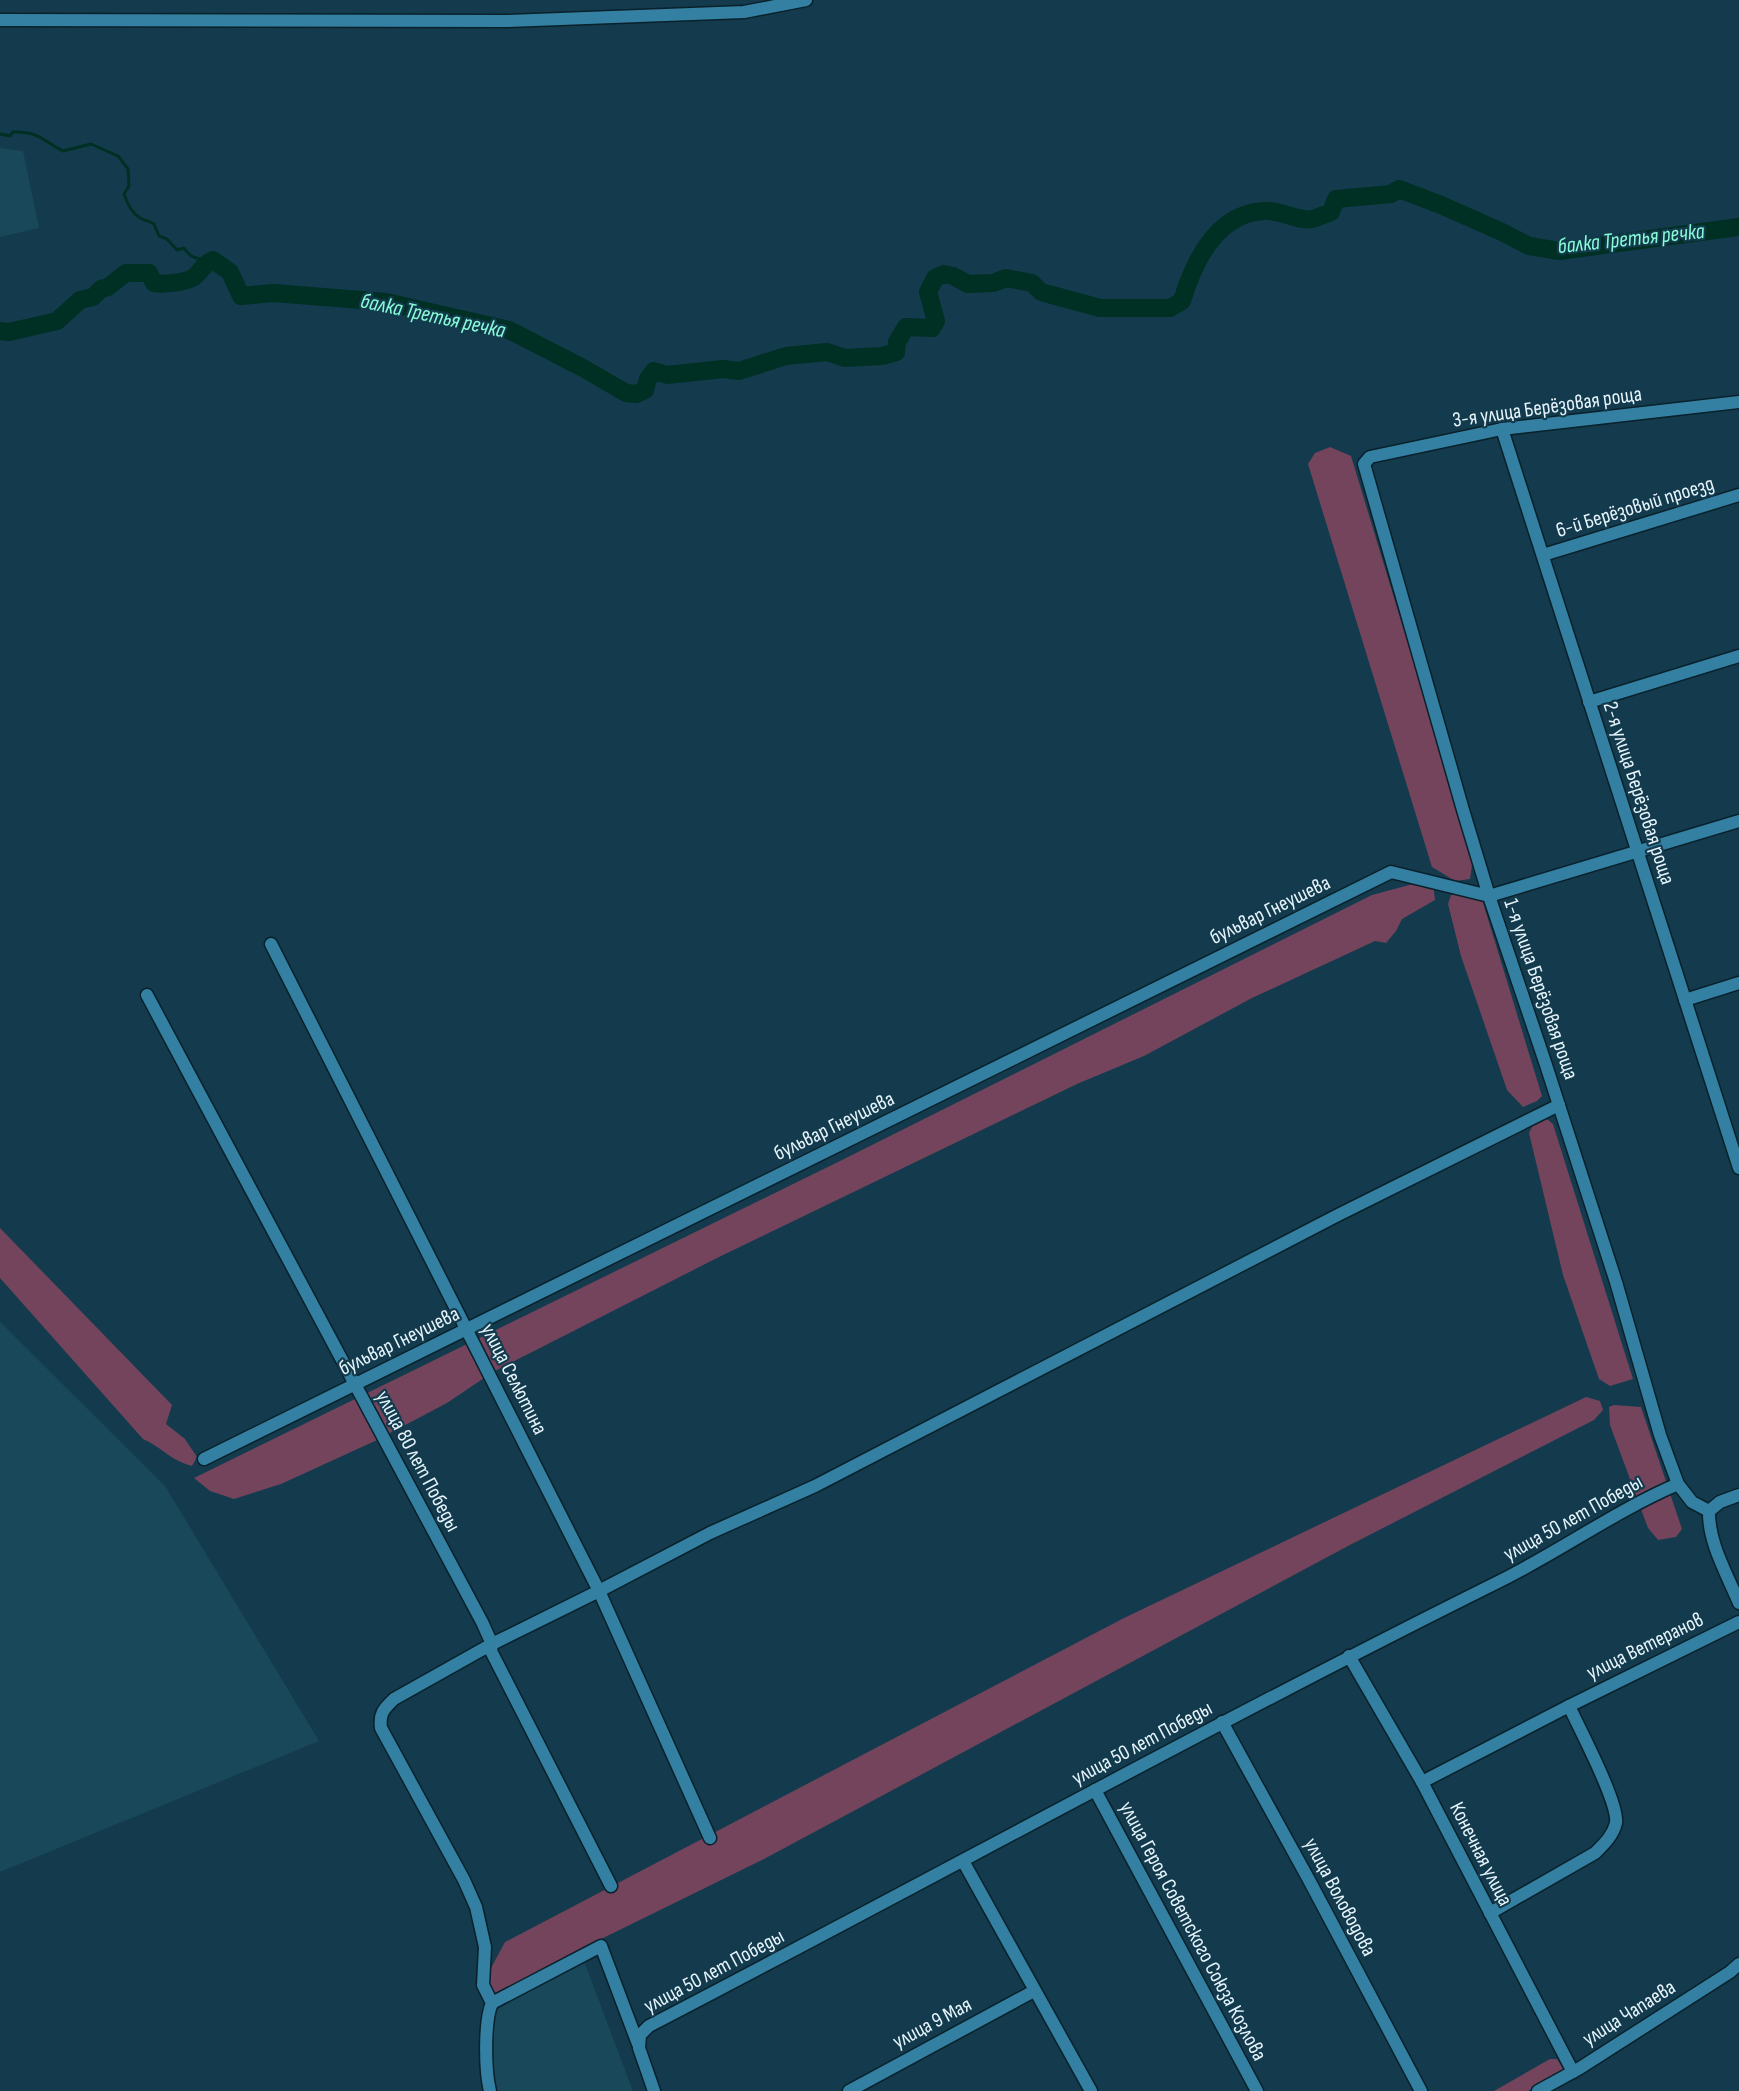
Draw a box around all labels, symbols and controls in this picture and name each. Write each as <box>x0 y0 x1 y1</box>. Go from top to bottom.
water label: балка Третья речка <box>1556 218 1706 260</box>
water label: балка Третья речка <box>358 287 508 345</box>
street label: 3-я улица Берёзовая роща <box>1451 381 1643 433</box>
street label: 6-й Берёзовый проезд <box>1553 471 1717 543</box>
street label: 2-я улица Берёзовая роща <box>1598 698 1680 888</box>
street label: бульвар Гнеушева <box>1206 870 1334 950</box>
street label: 1-я улица Берёзовая роща <box>1498 895 1584 1083</box>
street label: бульвар Гнеушева <box>770 1086 898 1166</box>
street label: бульвар Гнеушева <box>335 1301 463 1381</box>
street label: улица Селютина <box>475 1319 553 1439</box>
street label: улица 80 лет Победы <box>370 1386 466 1536</box>
street label: улица 50 лет Победы <box>1499 1469 1647 1567</box>
street label: улица Ветеранов <box>1582 1607 1708 1685</box>
street label: улица 50 лет Победы <box>1068 1696 1216 1790</box>
street label: улица Героя Советского Союза Козлова <box>1114 1797 1272 2065</box>
street label: Конечная улица <box>1444 1798 1518 1910</box>
street label: улица Воловодова <box>1298 1834 1382 1960</box>
street label: улица 50 лет Победы <box>640 1924 788 2018</box>
street label: улица Чапаева <box>1578 1975 1680 2051</box>
street label: улица 9 Мая <box>888 1992 976 2054</box>

